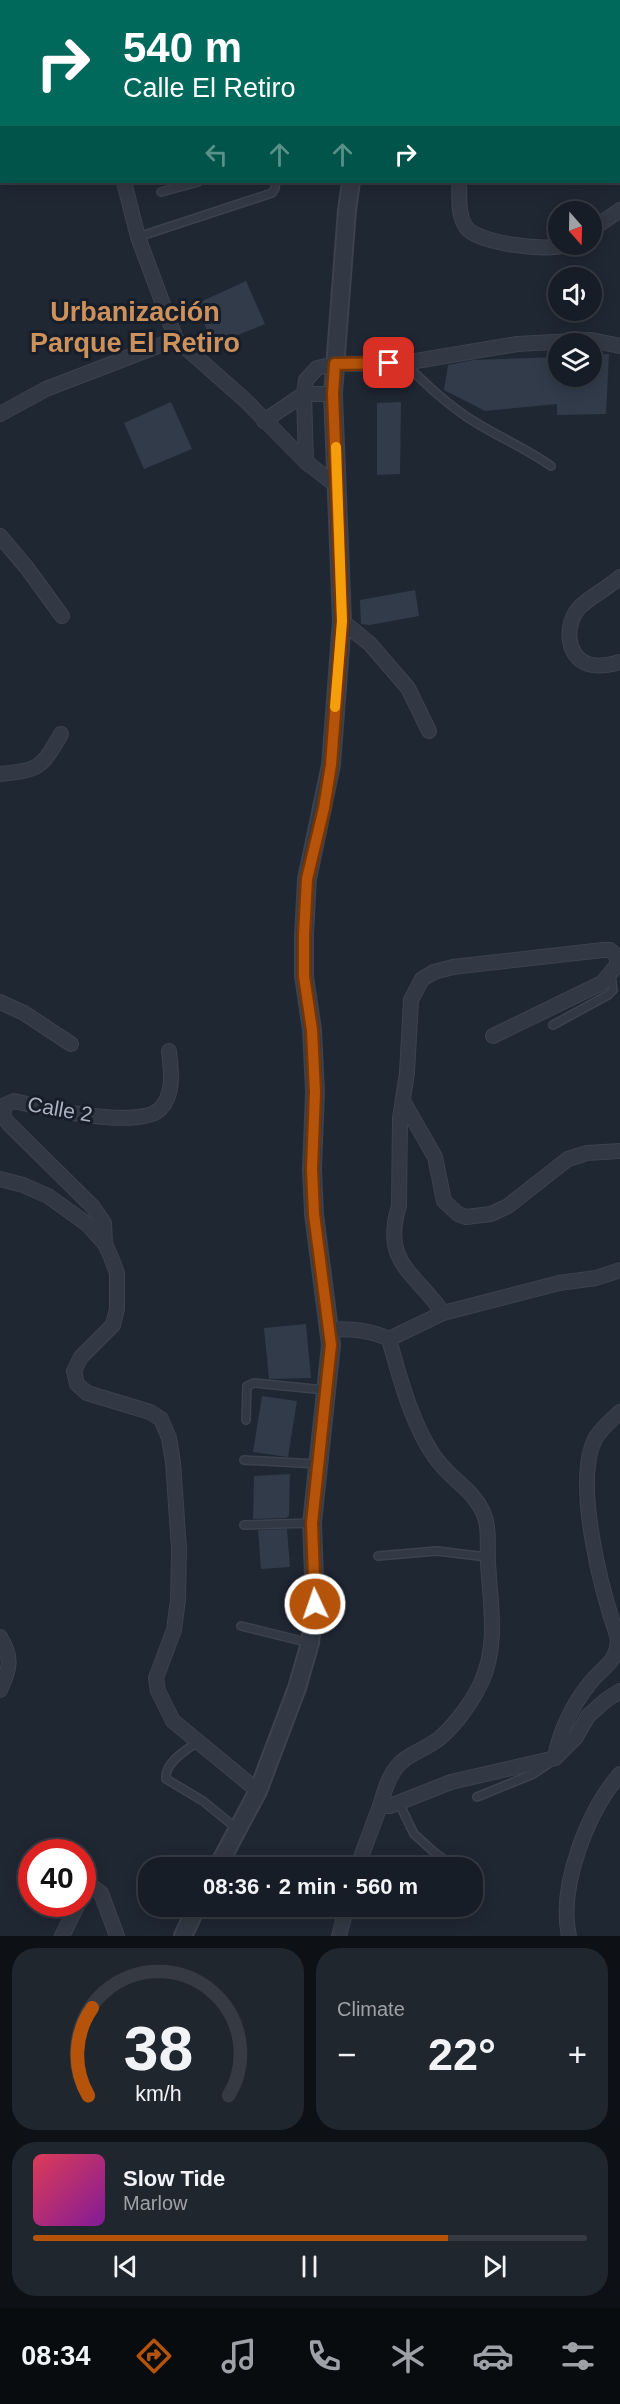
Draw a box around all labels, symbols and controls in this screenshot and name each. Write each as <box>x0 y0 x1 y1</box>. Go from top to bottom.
icon: right <box>24 24 102 102</box>
text: 540 m <box>123 24 242 71</box>
text: Calle El Retiro <box>123 73 296 103</box>
icon: left <box>200 138 233 171</box>
icon: ahead <box>263 138 296 171</box>
icon: ahead <box>326 138 359 171</box>
icon: right <box>389 138 422 171</box>
north arrow <box>548 201 602 255</box>
map controls <box>548 201 602 387</box>
button: sound <box>548 267 602 321</box>
district label: Urbanización Parque El Retiro <box>30 297 240 358</box>
button: layers <box>548 333 602 387</box>
pin <box>363 337 414 388</box>
icon: arrive <box>372 346 405 379</box>
street label: Calle 2 <box>26 1092 94 1126</box>
position arrow <box>283 1572 347 1636</box>
speed limit sign: 40 <box>18 1839 96 1917</box>
text: 08:36 · 2 min · 560 m <box>203 1874 418 1899</box>
text: Climate <box>337 1998 405 2020</box>
text: 38 <box>123 2014 193 2083</box>
text: 22° <box>428 2029 496 2080</box>
text: − <box>337 2036 356 2073</box>
text: + <box>568 2036 587 2073</box>
text: km/h <box>135 2082 181 2106</box>
text: Slow Tide <box>123 2166 225 2191</box>
text: Marlow <box>123 2192 187 2214</box>
icon: previous <box>109 2250 142 2283</box>
icon: pause <box>293 2250 326 2283</box>
icon: next <box>478 2250 511 2283</box>
icon: directions <box>133 2335 175 2377</box>
icon: music <box>218 2335 260 2377</box>
icon: phone <box>303 2335 345 2377</box>
icon: climate <box>387 2335 429 2377</box>
icon: car <box>472 2335 514 2377</box>
icon: filters <box>557 2335 599 2377</box>
text: 08:34 <box>21 2341 90 2371</box>

